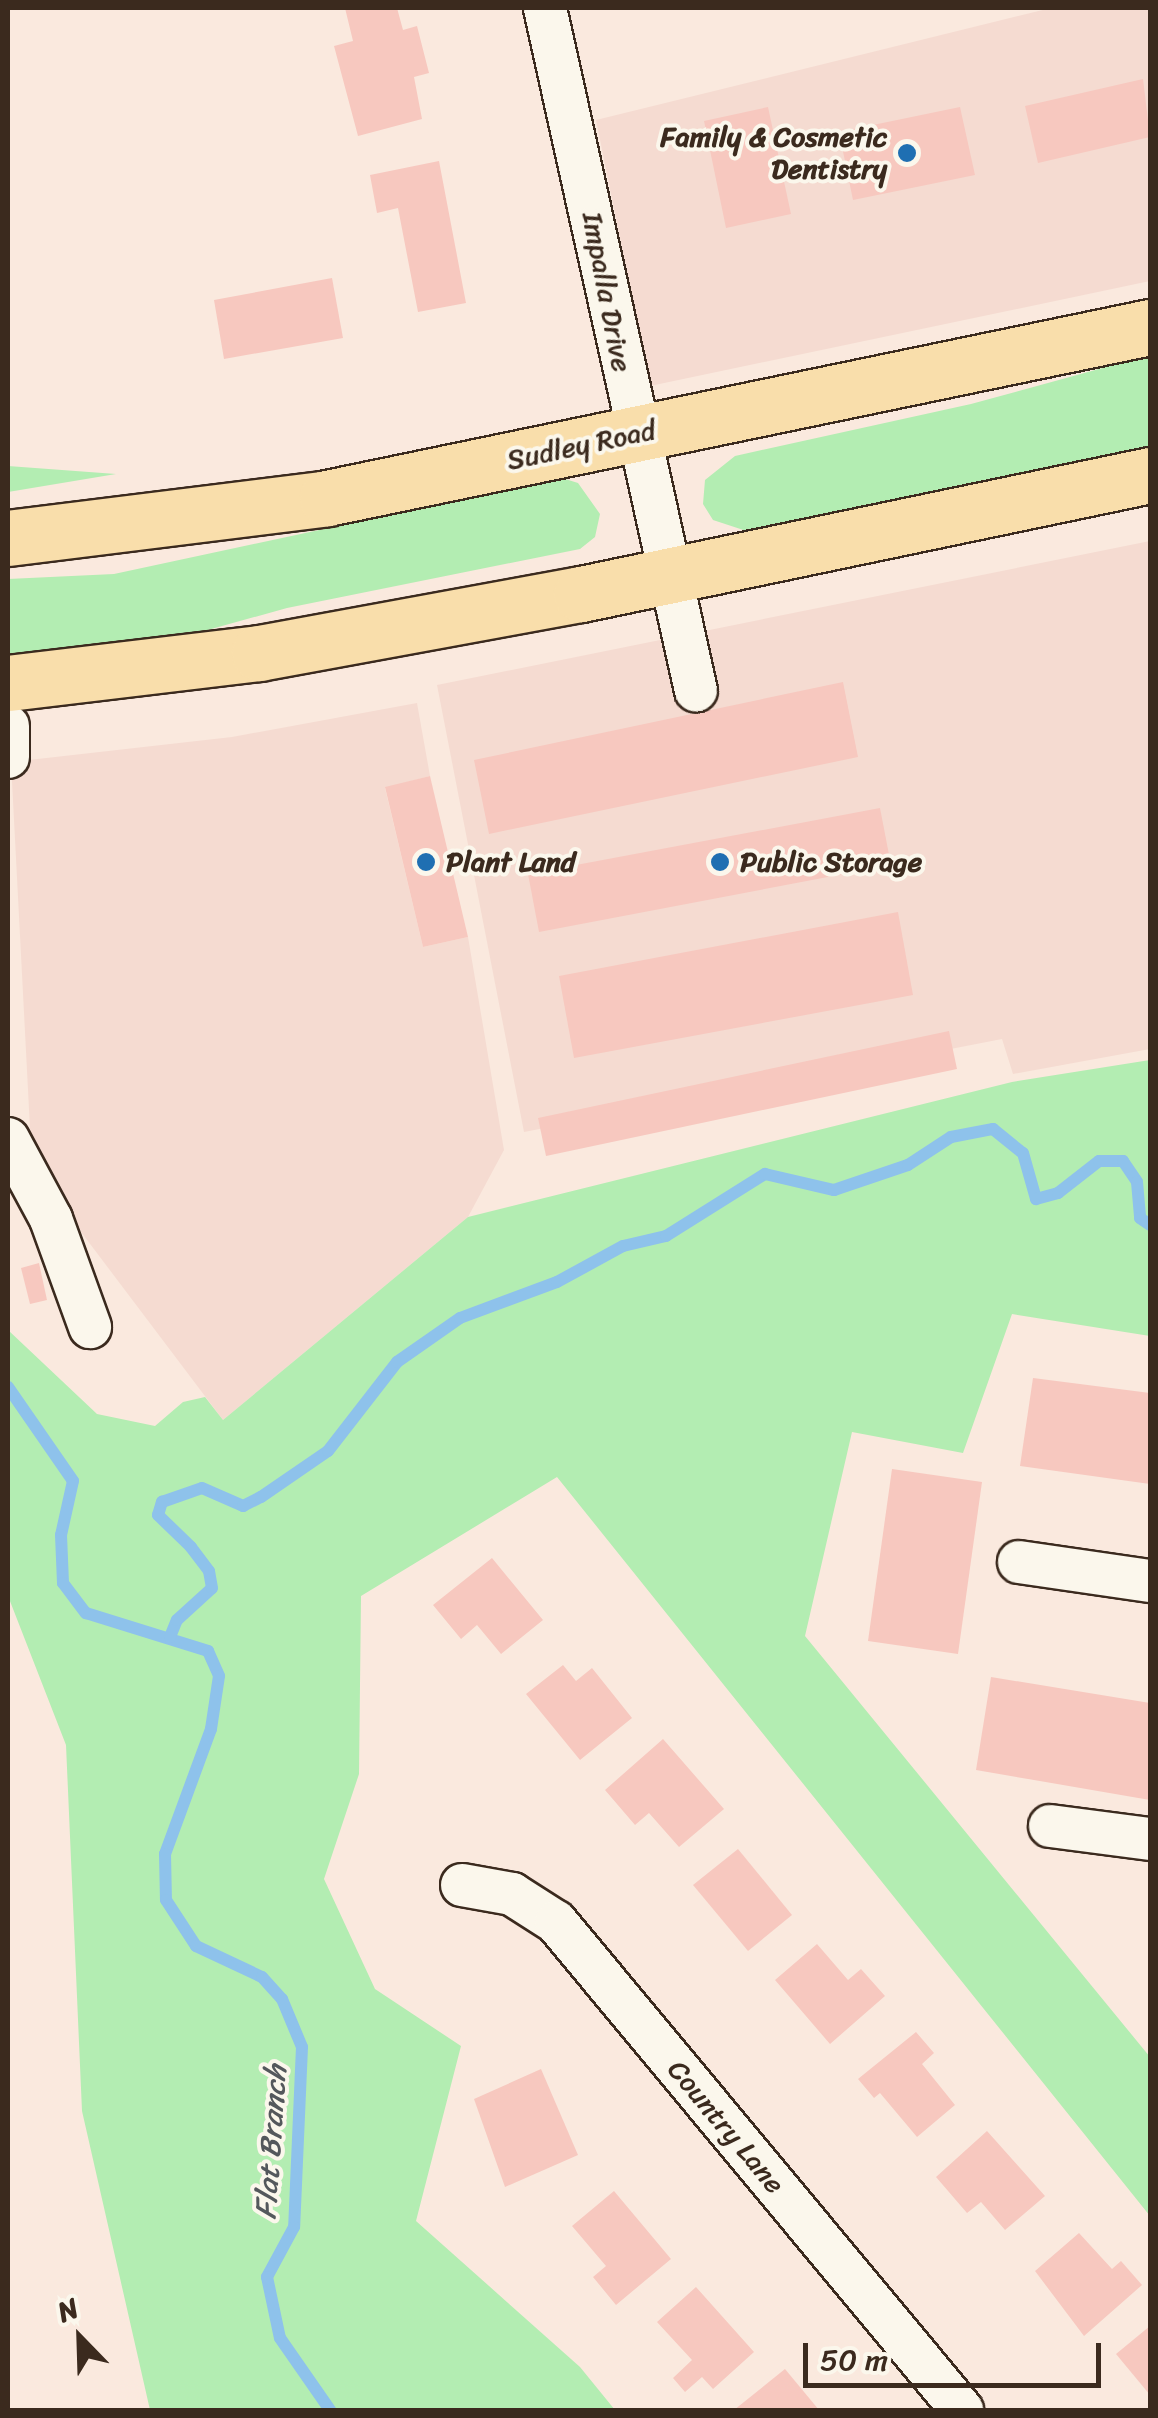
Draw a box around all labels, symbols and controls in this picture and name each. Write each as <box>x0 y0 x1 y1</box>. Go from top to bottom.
place label: Family & Cosmetic Dentistry <box>660 120 887 186</box>
marker: Family & Cosmetic Dentistry <box>896 142 918 164</box>
street label: Impalla Drive <box>575 209 639 375</box>
street label: Sudley Road <box>503 413 659 477</box>
place label: Plant Land <box>446 845 576 879</box>
place label: Public Storage <box>740 845 922 879</box>
marker: Plant Land <box>415 851 437 873</box>
marker: Public Storage <box>709 851 731 873</box>
street label: Country Lane <box>660 2053 792 2201</box>
water label: Flat Branch <box>248 2064 294 2220</box>
text: N <box>50 2284 87 2336</box>
north arrow <box>30 2288 130 2388</box>
scale bar <box>808 2323 1106 2385</box>
text: 50 m <box>820 2333 888 2387</box>

